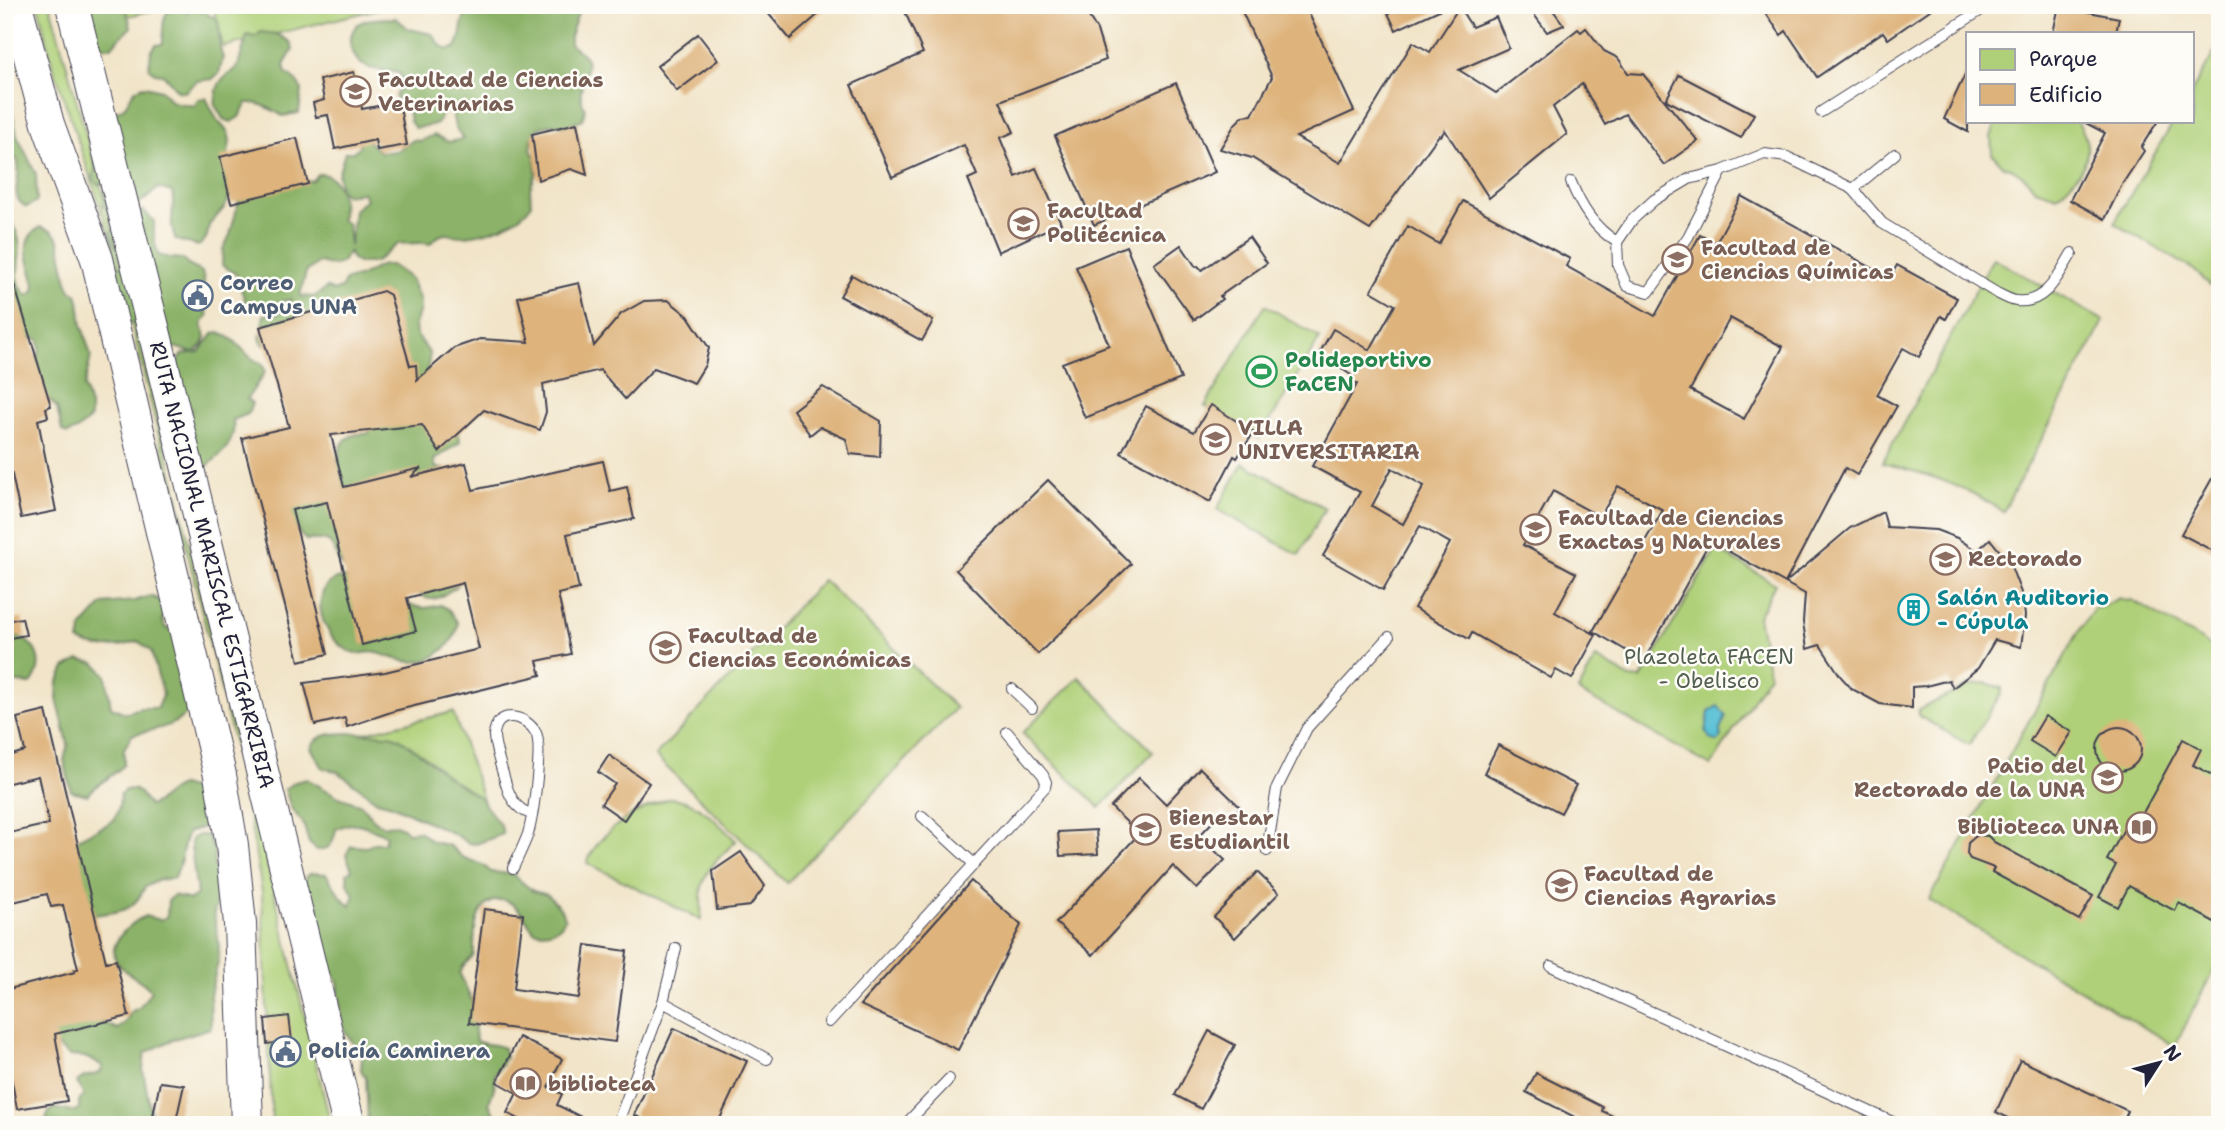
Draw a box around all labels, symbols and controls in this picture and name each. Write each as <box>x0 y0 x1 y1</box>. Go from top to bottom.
legend <box>1966 32 2194 122</box>
text: Parque <box>2029 45 2098 73</box>
place label: Facultad de Ciencias Veterinarias <box>378 66 604 118</box>
school or university icon: Facultad de Ciencias Veterinarias <box>338 75 372 109</box>
text: Edificio <box>2029 81 2102 109</box>
place label: Facultad Politécnica <box>1047 197 1167 249</box>
school or university icon: Facultad Politécnica <box>1007 206 1041 240</box>
place label: Facultad de Ciencias Químicas <box>1701 234 1894 286</box>
school or university icon: Facultad de Ciencias Químicas <box>1661 243 1695 277</box>
place label: Correo Campus UNA <box>220 269 357 321</box>
public building icon: Correo Campus UNA <box>180 278 214 312</box>
street label: RUTA NACIONAL MARISCAL ESTIGARRIBIA <box>143 339 281 791</box>
place label: Polideportivo FaCEN <box>1285 346 1432 398</box>
sports icon: Polideportivo FaCEN <box>1245 355 1279 389</box>
place label: VILLA UNIVERSITARIA <box>1238 414 1420 466</box>
school or university icon: VILLA UNIVERSITARIA <box>1198 423 1232 457</box>
place label: Facultad de Ciencias Exactas y Naturales <box>1558 504 1784 556</box>
school or university icon: Facultad de Ciencias Exactas y Naturales <box>1518 513 1552 547</box>
school or university icon: Rectorado <box>1928 542 1962 576</box>
place label: Rectorado <box>1968 545 2082 573</box>
place label: Salón Auditorio - Cúpula <box>1937 584 2109 636</box>
building icon: Salón Auditorio - Cúpula <box>1897 593 1931 627</box>
place label: Facultad de Ciencias Económicas <box>688 622 911 674</box>
school or university icon: Facultad de Ciencias Económicas <box>648 631 682 665</box>
park label: Plazoleta FACEN - Obelisco <box>1624 643 1794 695</box>
place label: Patio del Rectorado de la UNA <box>1854 752 2085 804</box>
school or university icon: Patio del Rectorado de la UNA <box>2091 761 2125 795</box>
place label: Bienestar Estudiantil <box>1169 804 1290 856</box>
library icon: Biblioteca UNA <box>2125 810 2159 844</box>
school or university icon: Bienestar Estudiantil <box>1129 813 1163 847</box>
place label: Biblioteca UNA <box>1958 813 2119 841</box>
place label: Facultad de Ciencias Agrarias <box>1584 860 1776 912</box>
school or university icon: Facultad de Ciencias Agrarias <box>1544 869 1578 903</box>
north arrow <box>2124 1028 2194 1098</box>
public building icon: Policía Caminera <box>268 1034 302 1068</box>
place label: Policía Caminera <box>308 1037 491 1065</box>
text: N <box>2158 1040 2187 1067</box>
library icon: biblioteca <box>508 1067 542 1101</box>
place label: biblioteca <box>548 1070 656 1098</box>

